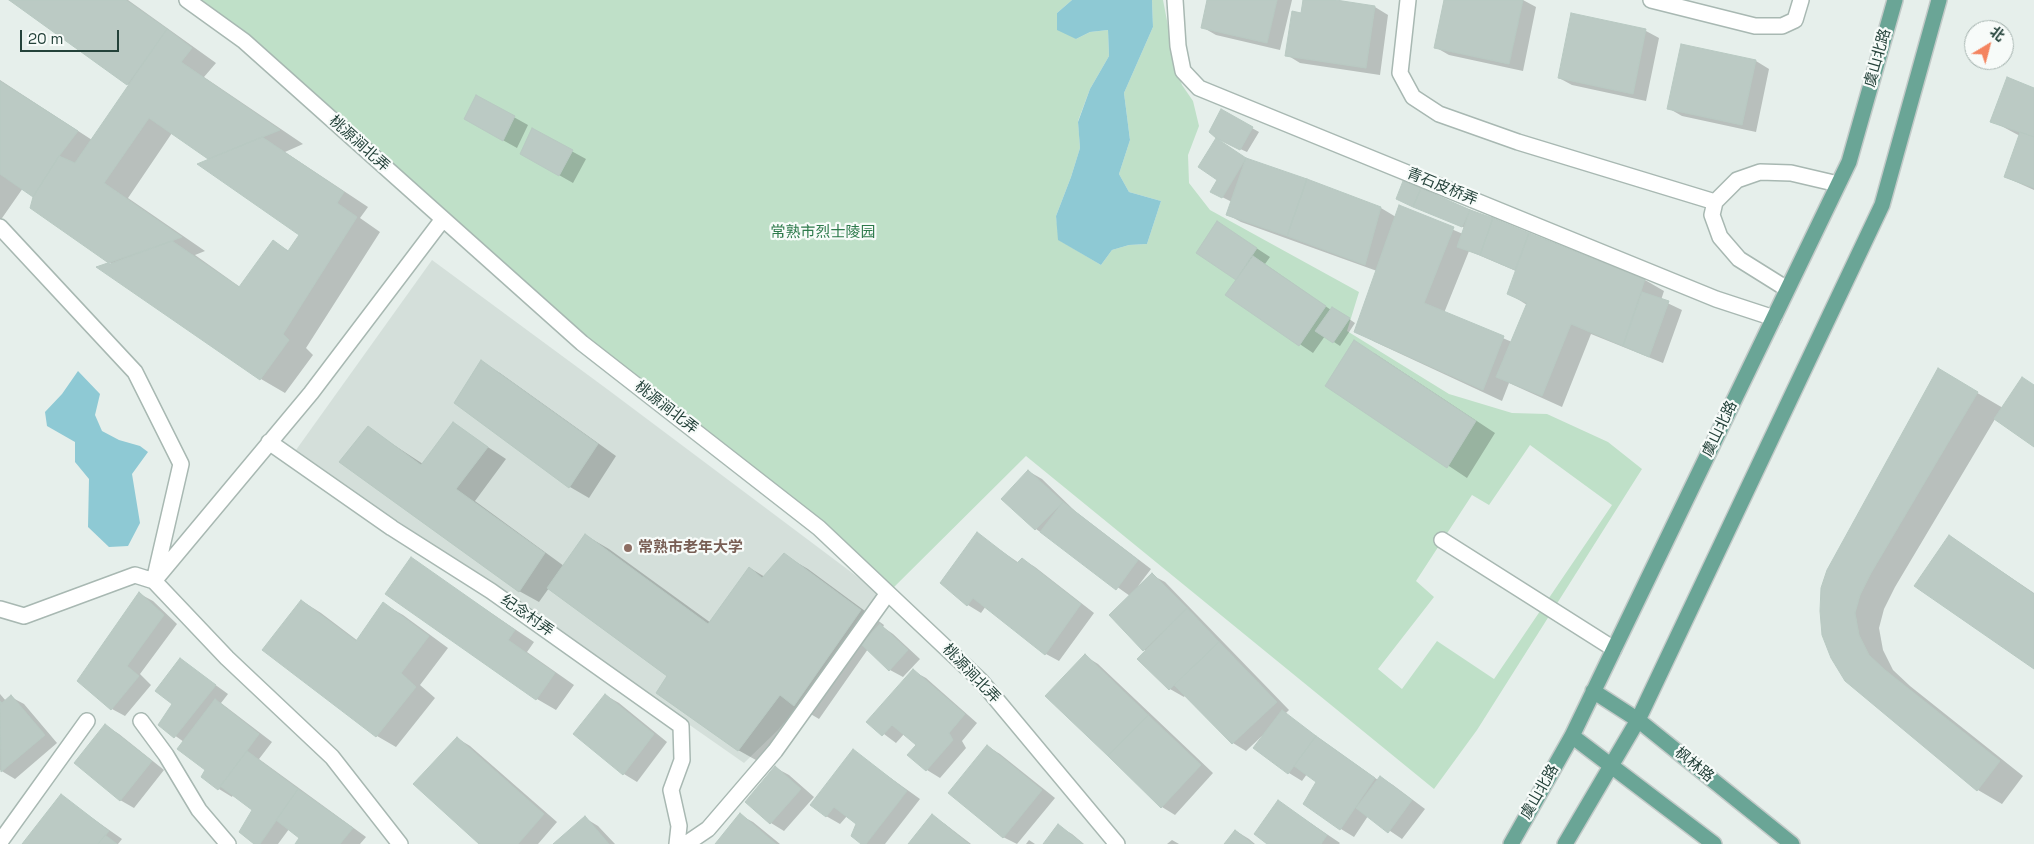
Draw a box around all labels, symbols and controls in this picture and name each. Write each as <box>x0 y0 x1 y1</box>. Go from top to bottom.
scale bar <box>22 20 121 52</box>
north arrow <box>1964 20 2014 70</box>
text: 北 <box>1986 22 2008 45</box>
street label: 虞山北路 <box>1861 27 1895 89</box>
text: 20 m <box>28 29 63 48</box>
street label: 桃源涧北弄 <box>325 112 393 176</box>
street label: 青石皮桥弄 <box>1404 165 1480 209</box>
park label: 常熟市烈士陵园 <box>771 224 875 242</box>
street label: 桃源涧北弄 <box>631 378 701 438</box>
street label: 虞山北路 <box>1699 398 1741 460</box>
place label: 常熟市老年大学 <box>638 539 743 557</box>
marker: 常熟市老年大学 <box>622 542 634 554</box>
street label: 纪念村弄 <box>497 591 557 641</box>
street label: 桃源涧北弄 <box>938 641 1004 707</box>
street label: 枫林路 <box>1671 744 1717 786</box>
street label: 虞山北路 <box>1517 762 1563 822</box>

